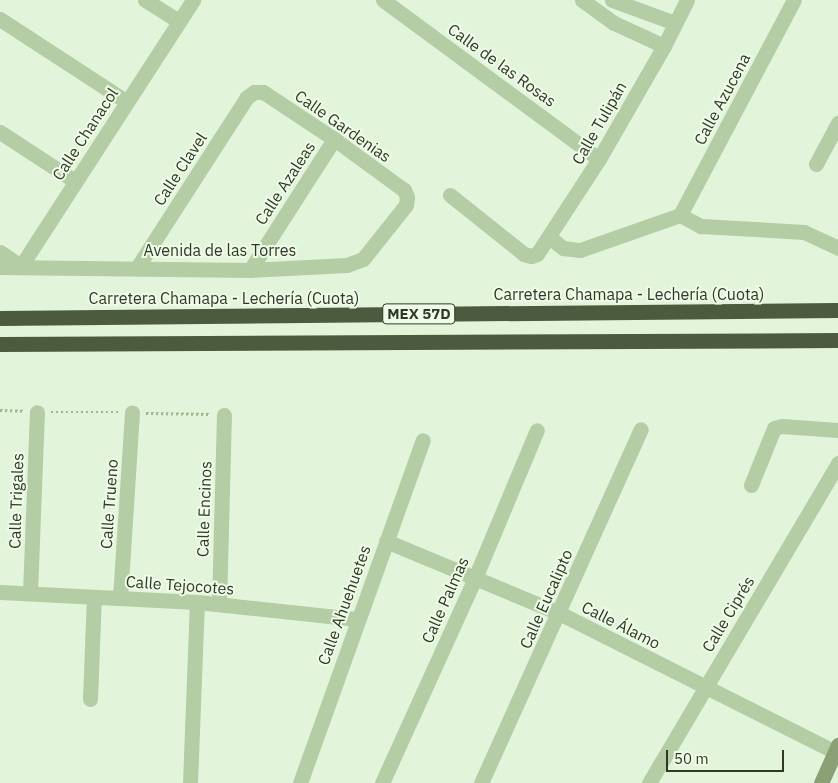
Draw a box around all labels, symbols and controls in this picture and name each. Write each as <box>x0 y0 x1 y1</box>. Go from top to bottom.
street label: Calle de las Rosas <box>444 19 560 111</box>
street label: Calle Azucena <box>690 50 754 148</box>
street label: Calle Tulipán <box>568 78 630 168</box>
street label: Calle Chanacol <box>48 84 122 184</box>
street label: Calle Gardenias <box>291 86 395 166</box>
street label: Calle Clavel <box>149 129 211 209</box>
street label: Calle Azaleas <box>251 138 319 228</box>
street label: Avenida de las Torres <box>144 240 296 260</box>
street label: Carretera Chamapa - Lechería (Cuota) <box>494 284 764 304</box>
street label: Carretera Chamapa - Lechería (Cuota) <box>89 288 359 308</box>
road number: MEX 57D <box>382 302 456 326</box>
street label: Calle Trigales <box>5 453 27 549</box>
street label: Calle Trueno <box>96 458 122 550</box>
street label: Calle Encinos <box>193 461 215 557</box>
street label: Calle Ahuehuetes <box>313 543 375 667</box>
street label: Calle Eucalipto <box>516 546 576 652</box>
street label: Calle Palmas <box>417 554 473 646</box>
street label: Calle Tejocotes <box>125 572 235 598</box>
street label: Calle Ciprés <box>698 573 758 655</box>
street label: Calle Álamo <box>578 597 664 653</box>
scale bar <box>668 740 786 772</box>
text: 50 m <box>674 749 709 768</box>

